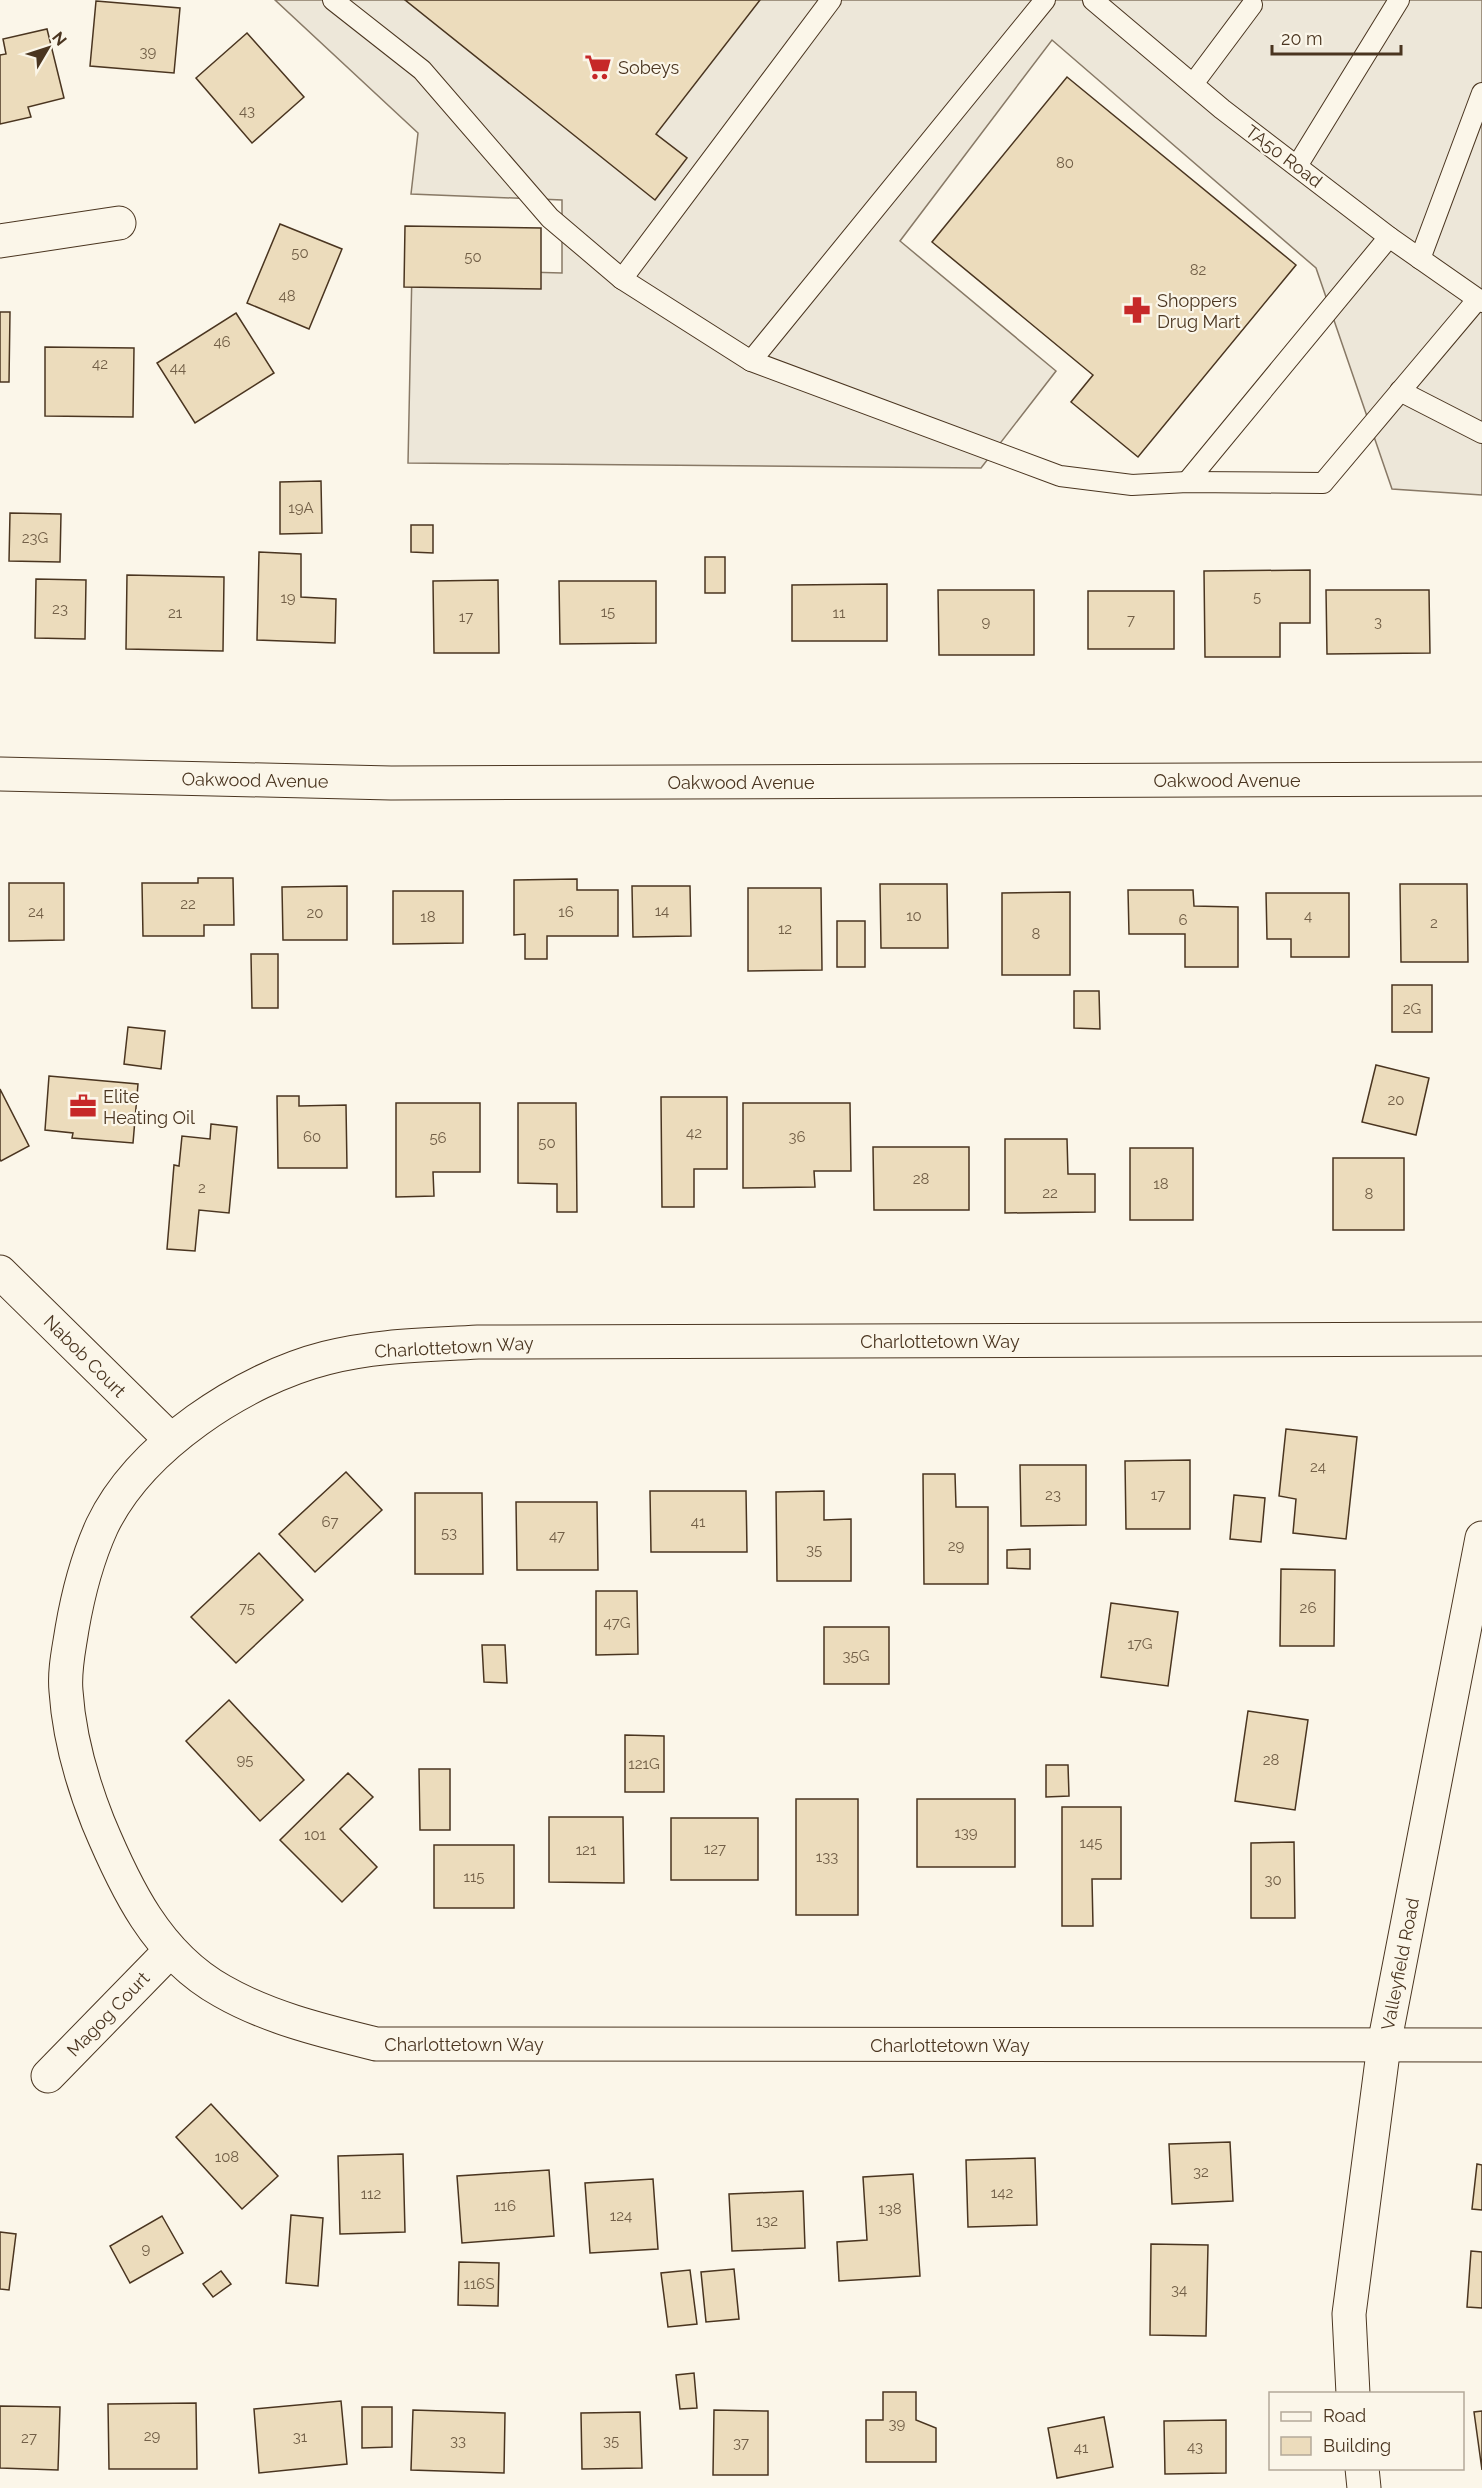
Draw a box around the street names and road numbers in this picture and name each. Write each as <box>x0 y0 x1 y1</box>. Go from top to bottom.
street label: TA50 Road <box>1242 120 1326 192</box>
street label: Oakwood Avenue <box>181 768 329 792</box>
street label: Oakwood Avenue <box>1154 770 1301 791</box>
street label: Oakwood Avenue <box>668 772 815 793</box>
street label: Nabob Court <box>40 1311 130 1401</box>
street label: Charlottetown Way <box>860 1331 1020 1352</box>
street label: Charlottetown Way <box>374 1332 534 1362</box>
street label: Valleyfield Road <box>1377 1896 1423 2032</box>
street label: Magog Court <box>63 1967 153 2061</box>
street label: Charlottetown Way <box>384 2034 544 2055</box>
street label: Charlottetown Way <box>870 2035 1030 2056</box>

